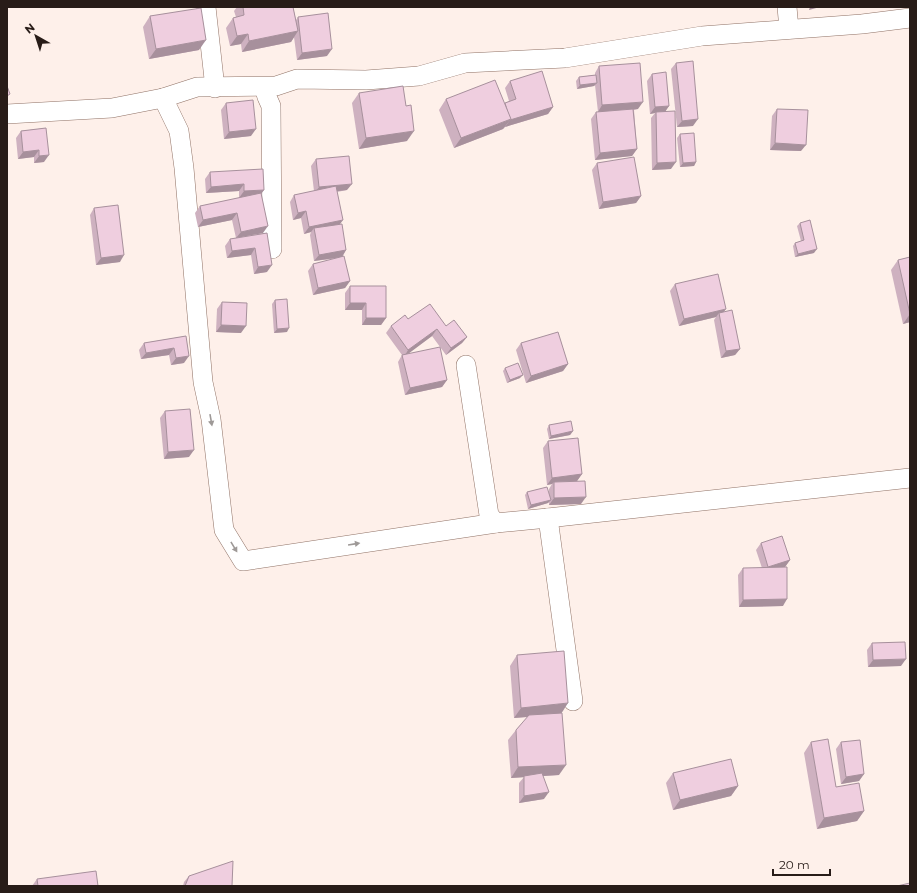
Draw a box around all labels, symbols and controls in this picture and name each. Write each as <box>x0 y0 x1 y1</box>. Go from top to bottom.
north arrow <box>16 16 56 56</box>
text: N <box>22 20 38 36</box>
one-way arrow <box>208 414 214 426</box>
one-way arrow <box>348 541 360 547</box>
one-way arrow <box>230 542 238 552</box>
scale bar <box>773 851 830 877</box>
text: 20 m <box>779 857 810 872</box>

